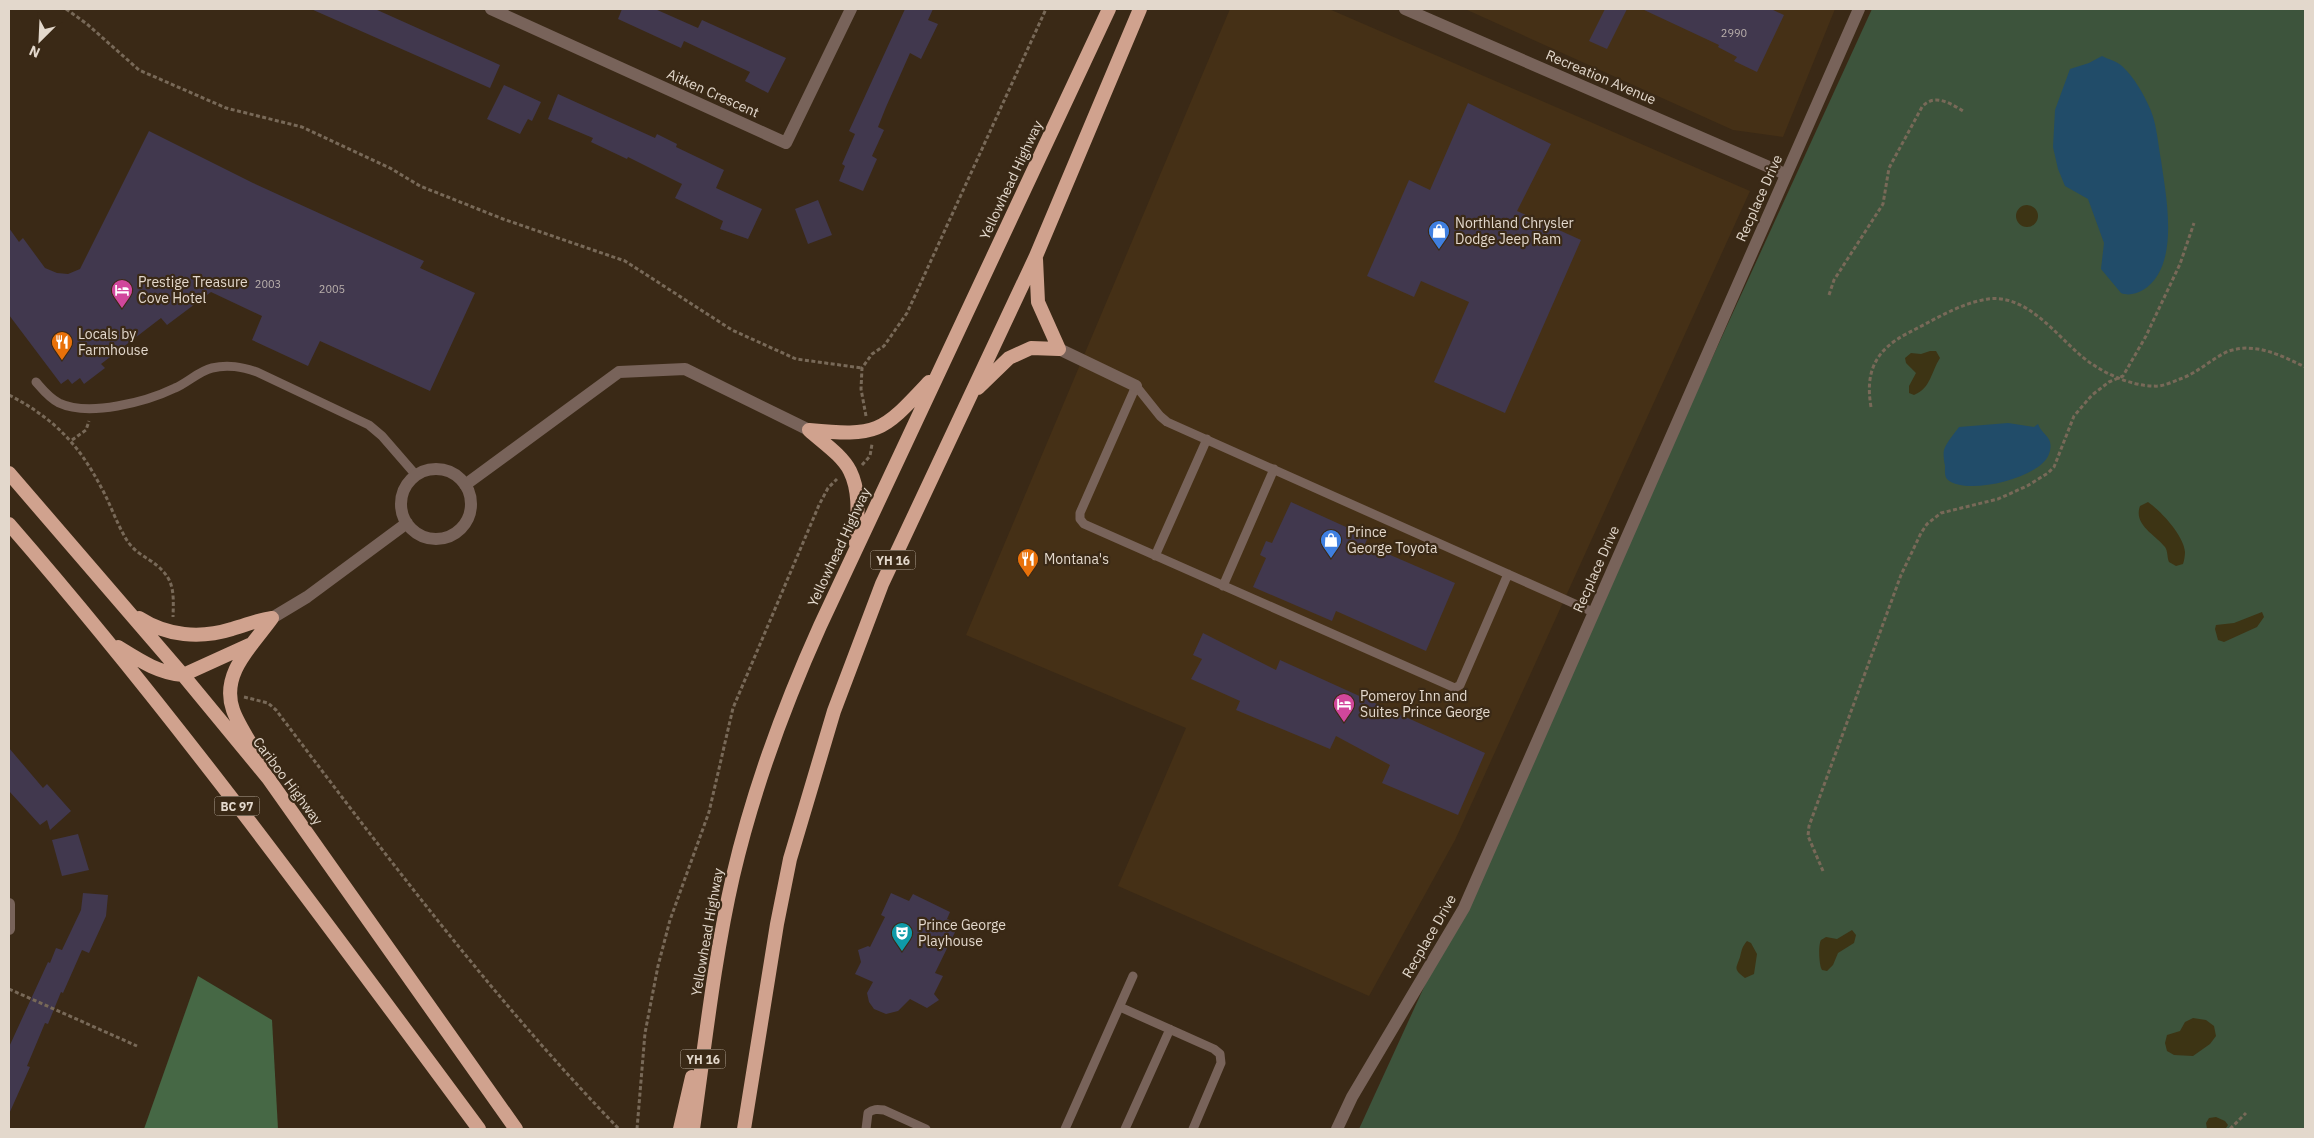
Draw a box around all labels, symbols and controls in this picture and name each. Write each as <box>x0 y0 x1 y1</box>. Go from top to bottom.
north arrow <box>15 15 65 65</box>
house number: 2990 <box>1721 26 1747 40</box>
text: N <box>26 42 43 62</box>
street label: Recreation Avenue <box>1543 46 1659 108</box>
street label: Aitken Crescent <box>664 65 762 121</box>
street label: Yellowhead Highway <box>975 117 1047 243</box>
street label: Recplace Drive <box>1732 151 1786 244</box>
place label: Northland Chrysler Dodge Jeep Ram <box>1455 214 1574 248</box>
shop icon: Northland Chrysler Dodge Jeep Ram <box>1427 219 1451 250</box>
place label: Prestige Treasure Cove Hotel <box>138 273 248 307</box>
house number: 2003 <box>255 277 281 291</box>
hotel icon: Prestige Treasure Cove Hotel <box>110 278 134 309</box>
house number: 2005 <box>319 282 345 296</box>
place label: Locals by Farmhouse <box>78 325 149 359</box>
restaurant icon: Locals by Farmhouse <box>50 330 74 361</box>
street label: Yellowhead Highway <box>803 484 875 610</box>
street label: Recplace Drive <box>1569 522 1623 615</box>
place label: Prince George Toyota <box>1347 523 1438 557</box>
shop icon: Prince George Toyota <box>1319 528 1343 559</box>
restaurant icon: Montana's <box>1016 547 1040 578</box>
road number: YH 16 <box>870 550 916 570</box>
place label: Montana's <box>1044 550 1109 568</box>
place label: Pomeroy Inn and Suites Prince George <box>1360 687 1491 721</box>
hotel icon: Pomeroy Inn and Suites Prince George <box>1332 692 1356 723</box>
street label: Cariboo Highway <box>249 733 327 829</box>
road number: BC 97 <box>214 796 260 816</box>
street label: Yellowhead Highway <box>687 867 727 997</box>
street label: Recplace Drive <box>1398 891 1460 981</box>
place label: Prince George Playhouse <box>918 916 1006 950</box>
theatre icon: Prince George Playhouse <box>890 921 914 952</box>
road number: YH 16 <box>680 1050 726 1068</box>

